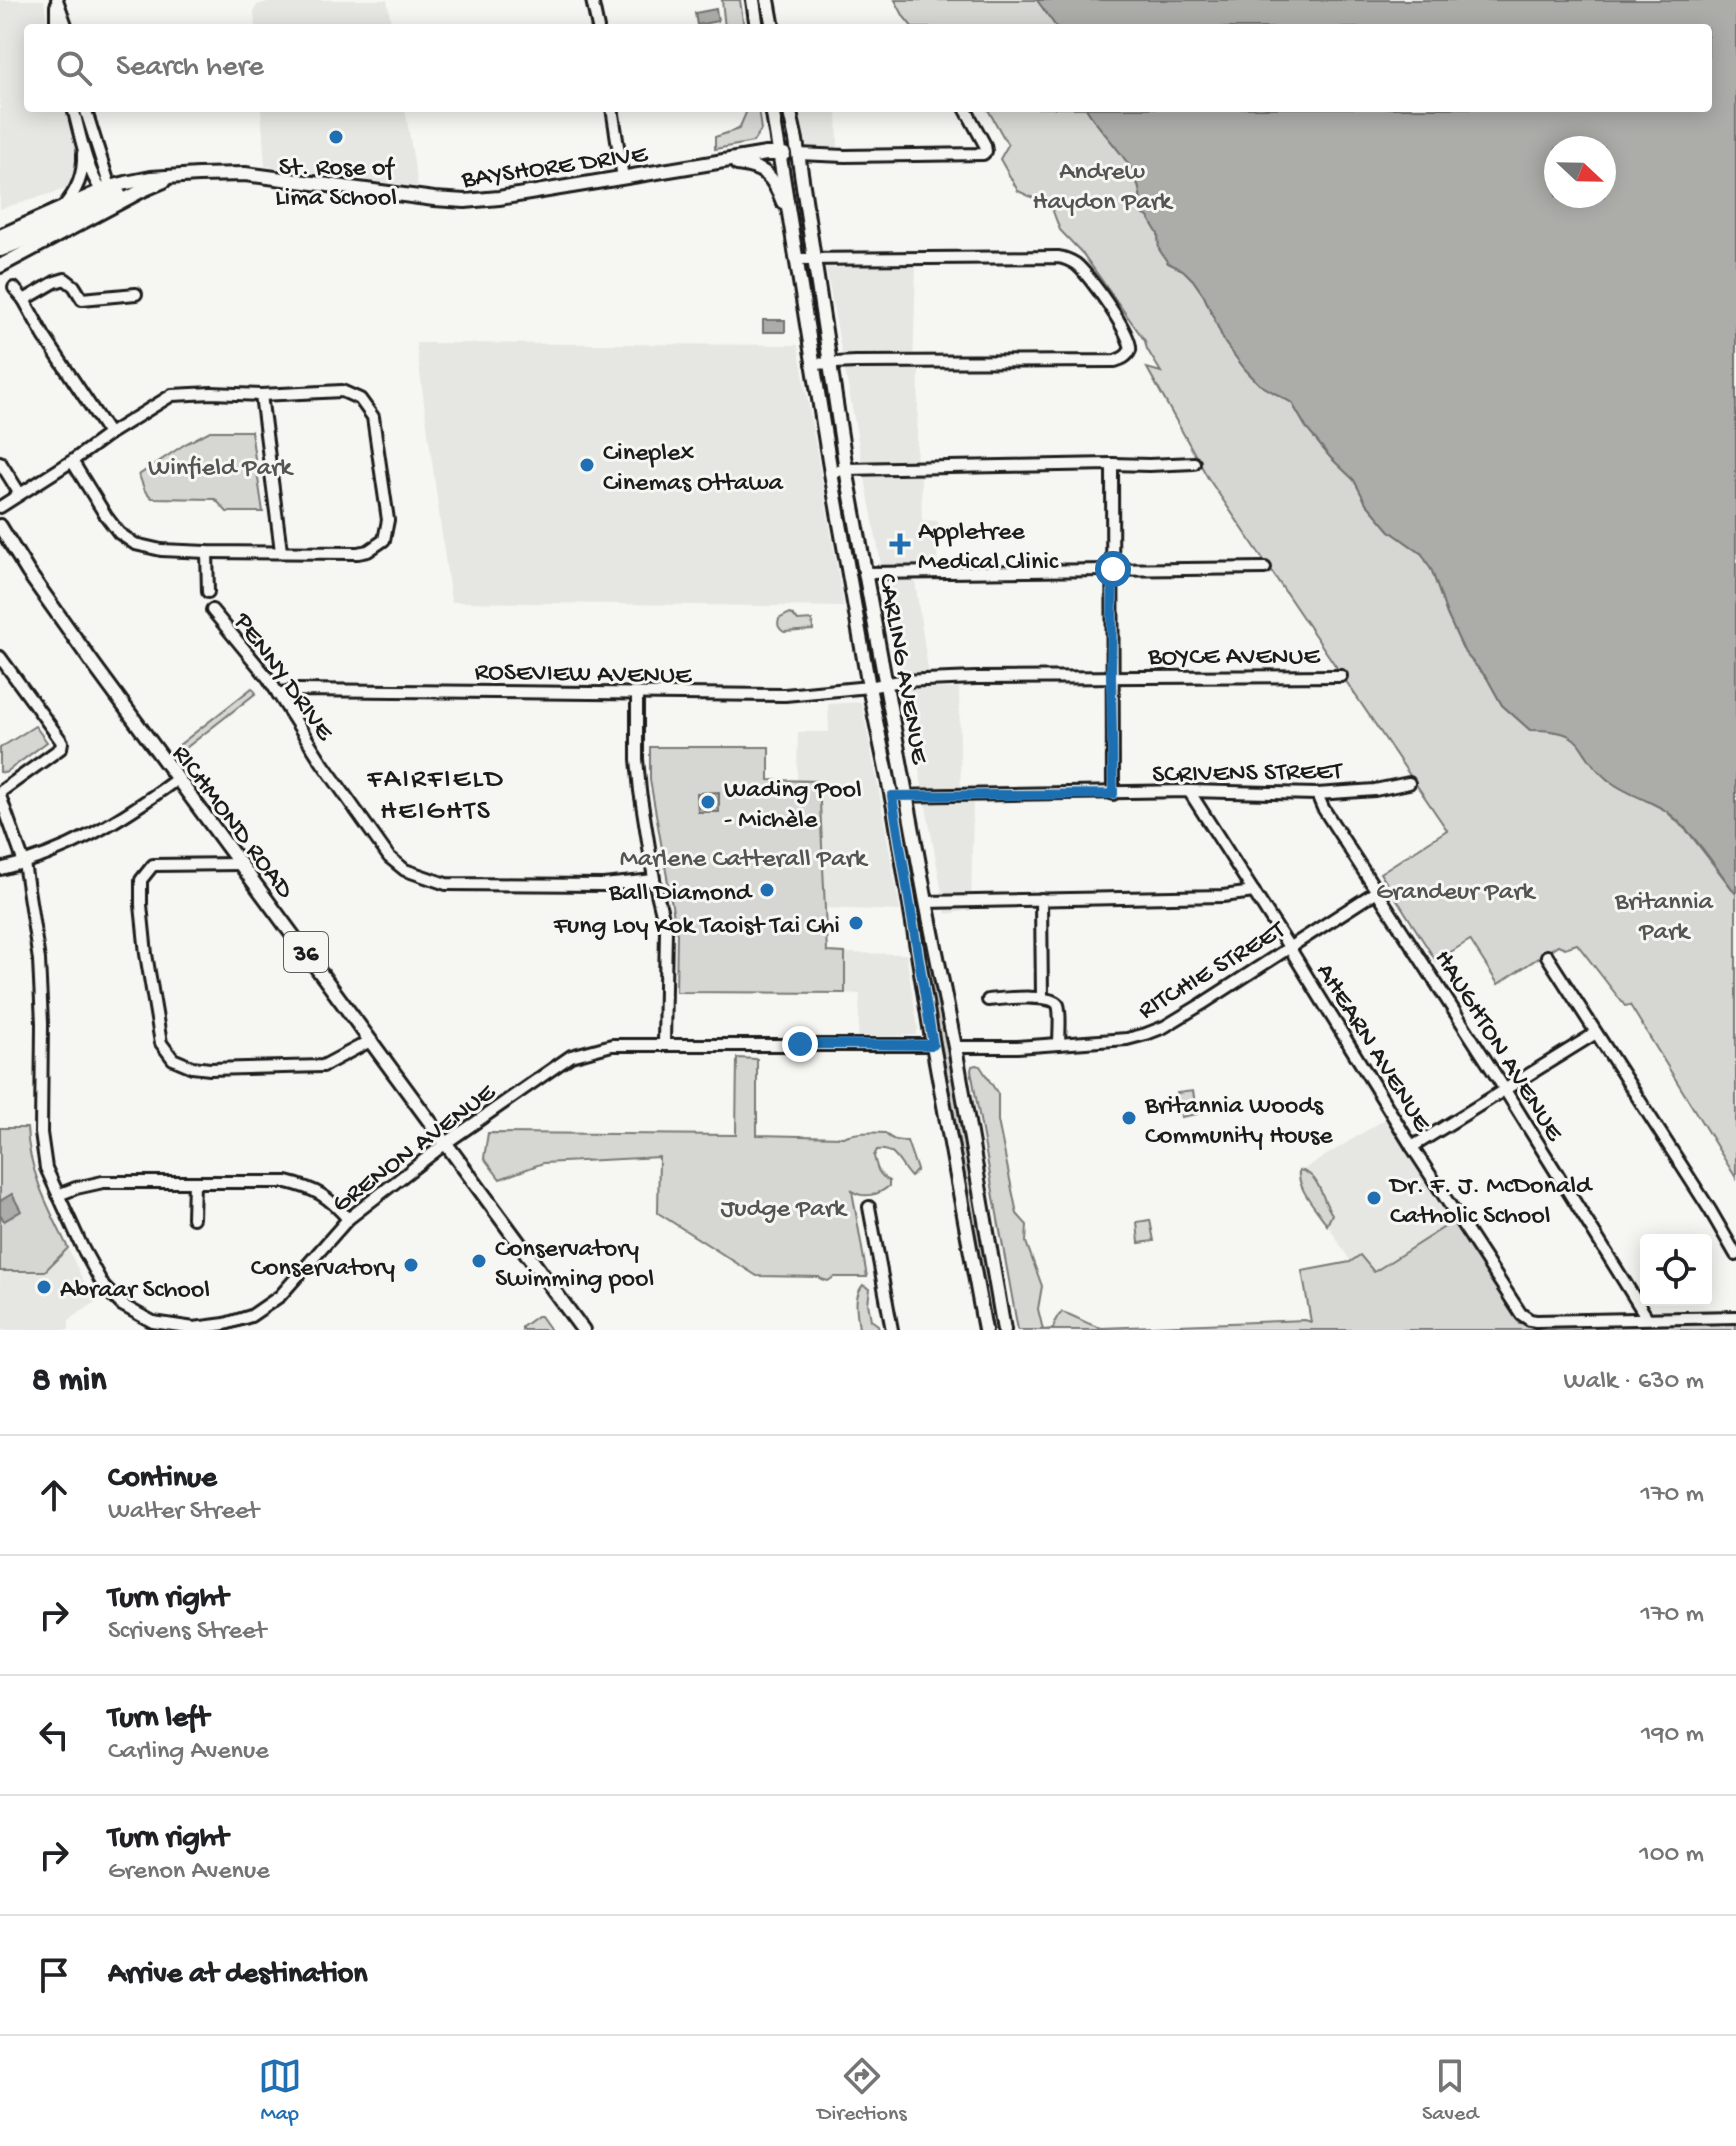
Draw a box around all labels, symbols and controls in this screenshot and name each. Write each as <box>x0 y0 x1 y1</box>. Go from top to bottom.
search box <box>24 24 1712 112</box>
icon: search <box>52 46 96 90</box>
text: Search here <box>116 51 264 86</box>
marker: St. Rose of Lima School <box>327 128 345 146</box>
north arrow <box>1544 136 1616 208</box>
street label: BAYSHORE DRIVE <box>459 140 650 197</box>
place label: St. Rose of Lima School <box>275 154 397 215</box>
park label: Andrew Haydon Park <box>1033 158 1174 219</box>
place label: Cineplex Cinemas Ottawa <box>603 439 785 500</box>
park label: Winfield Park <box>148 454 294 485</box>
marker: Cineplex Cinemas Ottawa <box>578 456 596 474</box>
place label: Appletree Medical Clinic <box>918 518 1059 579</box>
marker: Appletree Medical Clinic <box>889 533 911 555</box>
route start <box>1095 551 1131 587</box>
street label: CARLING AVENUE <box>870 571 934 767</box>
street label: PENNY DRIVE <box>225 607 340 748</box>
street label: BOYCE AVENUE <box>1147 643 1321 674</box>
street label: ROSEVIEW AVENUE <box>474 658 692 693</box>
street label: RICHMOND ROAD <box>164 740 299 906</box>
street label: SCRIVENS STREET <box>1152 757 1343 792</box>
district label: FAIRFIELD HEIGHTS <box>366 764 505 829</box>
place label: Wading Pool - Michèle <box>724 776 862 837</box>
marker: Wading Pool - Michèle <box>699 793 717 811</box>
park label: Marlene Catterall Park <box>620 845 869 876</box>
park label: Grandeur Park <box>1376 878 1536 909</box>
place label: Ball Diamond <box>608 879 753 910</box>
marker: Ball Diamond <box>758 881 776 899</box>
park label: Britannia Park <box>1614 888 1715 949</box>
place label: Fung Loy Kok Taoist Tai Chi <box>553 912 840 943</box>
marker: Fung Loy Kok Taoist Tai Chi <box>847 914 865 932</box>
street label: RITCHIE STREET <box>1133 915 1292 1028</box>
road number: 36 <box>284 932 328 972</box>
street label: HAUGHTON AVENUE <box>1426 945 1569 1148</box>
street label: AHEARN AVENUE <box>1308 958 1437 1139</box>
route end <box>782 1026 818 1062</box>
street label: GRENON AVENUE <box>327 1078 503 1221</box>
place label: Britannia Woods Community House <box>1144 1092 1333 1153</box>
marker: Britannia Woods Community House <box>1120 1109 1138 1127</box>
place label: Dr. F. J. McDonald Catholic School <box>1388 1172 1593 1233</box>
marker: Dr. F. J. McDonald Catholic School <box>1365 1189 1383 1207</box>
park label: Judge Park <box>720 1195 848 1226</box>
map controls <box>1640 1234 1712 1306</box>
button: locate <box>1640 1234 1712 1306</box>
place label: Conservatory Swimming pool <box>495 1235 654 1296</box>
marker: Conservatory Swimming pool <box>470 1252 488 1270</box>
place label: Conservatory <box>251 1254 395 1285</box>
marker: Conservatory <box>402 1256 420 1274</box>
place label: Abraar School <box>60 1276 210 1307</box>
marker: Abraar School <box>35 1278 53 1296</box>
text: 8 min <box>32 1362 106 1402</box>
text: Walk · 630 m <box>1564 1367 1704 1398</box>
text: Continue <box>108 1462 217 1497</box>
icon: ahead <box>32 1473 76 1517</box>
text: 170 m <box>1641 1480 1704 1511</box>
text: Walter Street <box>108 1497 259 1528</box>
text: Turn right <box>108 1582 228 1617</box>
icon: right <box>32 1593 76 1637</box>
text: 170 m <box>1641 1600 1704 1631</box>
text: Scrivens Street <box>108 1617 266 1648</box>
text: Turn left <box>108 1702 209 1737</box>
icon: left <box>32 1713 76 1757</box>
text: 190 m <box>1641 1720 1704 1751</box>
text: Carling Avenue <box>108 1737 269 1768</box>
text: Turn right <box>108 1822 228 1857</box>
icon: right <box>32 1833 76 1877</box>
text: 100 m <box>1639 1840 1704 1871</box>
text: Grenon Avenue <box>108 1857 270 1888</box>
icon: arrive <box>32 1953 76 1997</box>
text: Arrive at destination <box>108 1958 368 1993</box>
tab: Map <box>258 2054 302 2128</box>
tab: Directions <box>817 2054 907 2128</box>
tab: Saved <box>1422 2054 1478 2128</box>

